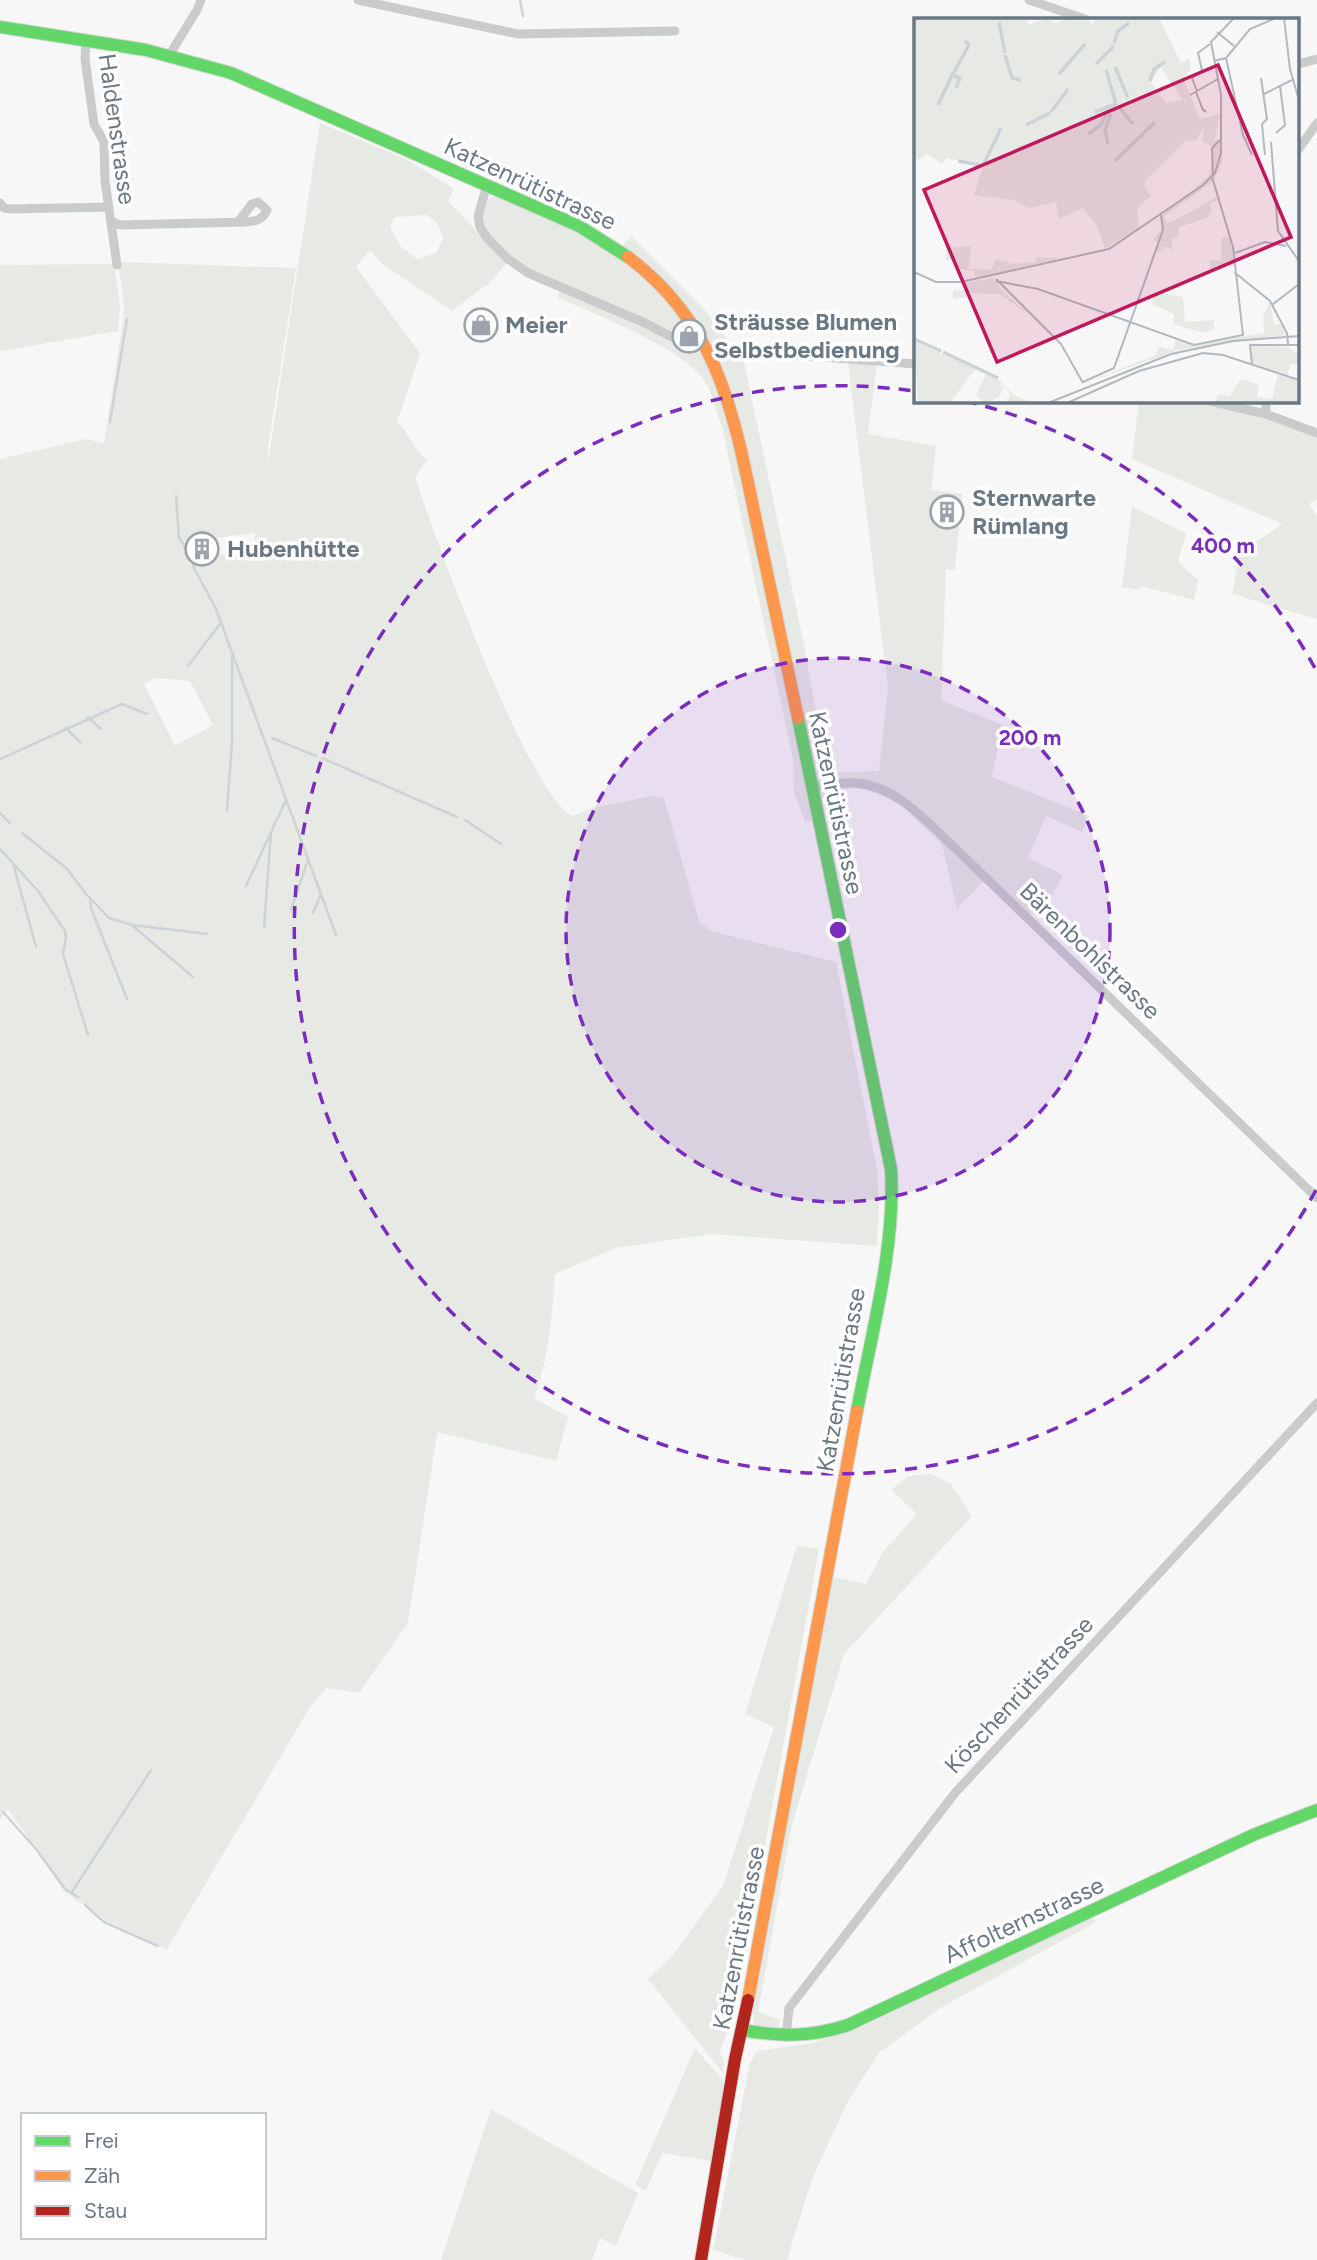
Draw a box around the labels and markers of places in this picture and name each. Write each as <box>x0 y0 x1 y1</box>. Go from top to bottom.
shop icon: Meier <box>462 306 500 344</box>
place label: Sträusse Blumen Selbstbedienung <box>714 307 900 364</box>
place label: Meier <box>505 310 568 339</box>
shop icon: Sträusse Blumen Selbstbedienung <box>670 317 708 355</box>
place label: Sternwarte Rümlang <box>972 483 1096 540</box>
building icon: Sternwarte Rümlang <box>928 493 966 531</box>
building icon: Hubenhütte <box>183 530 221 568</box>
place label: Hubenhütte <box>227 534 360 563</box>
centre of rings <box>826 918 850 942</box>

